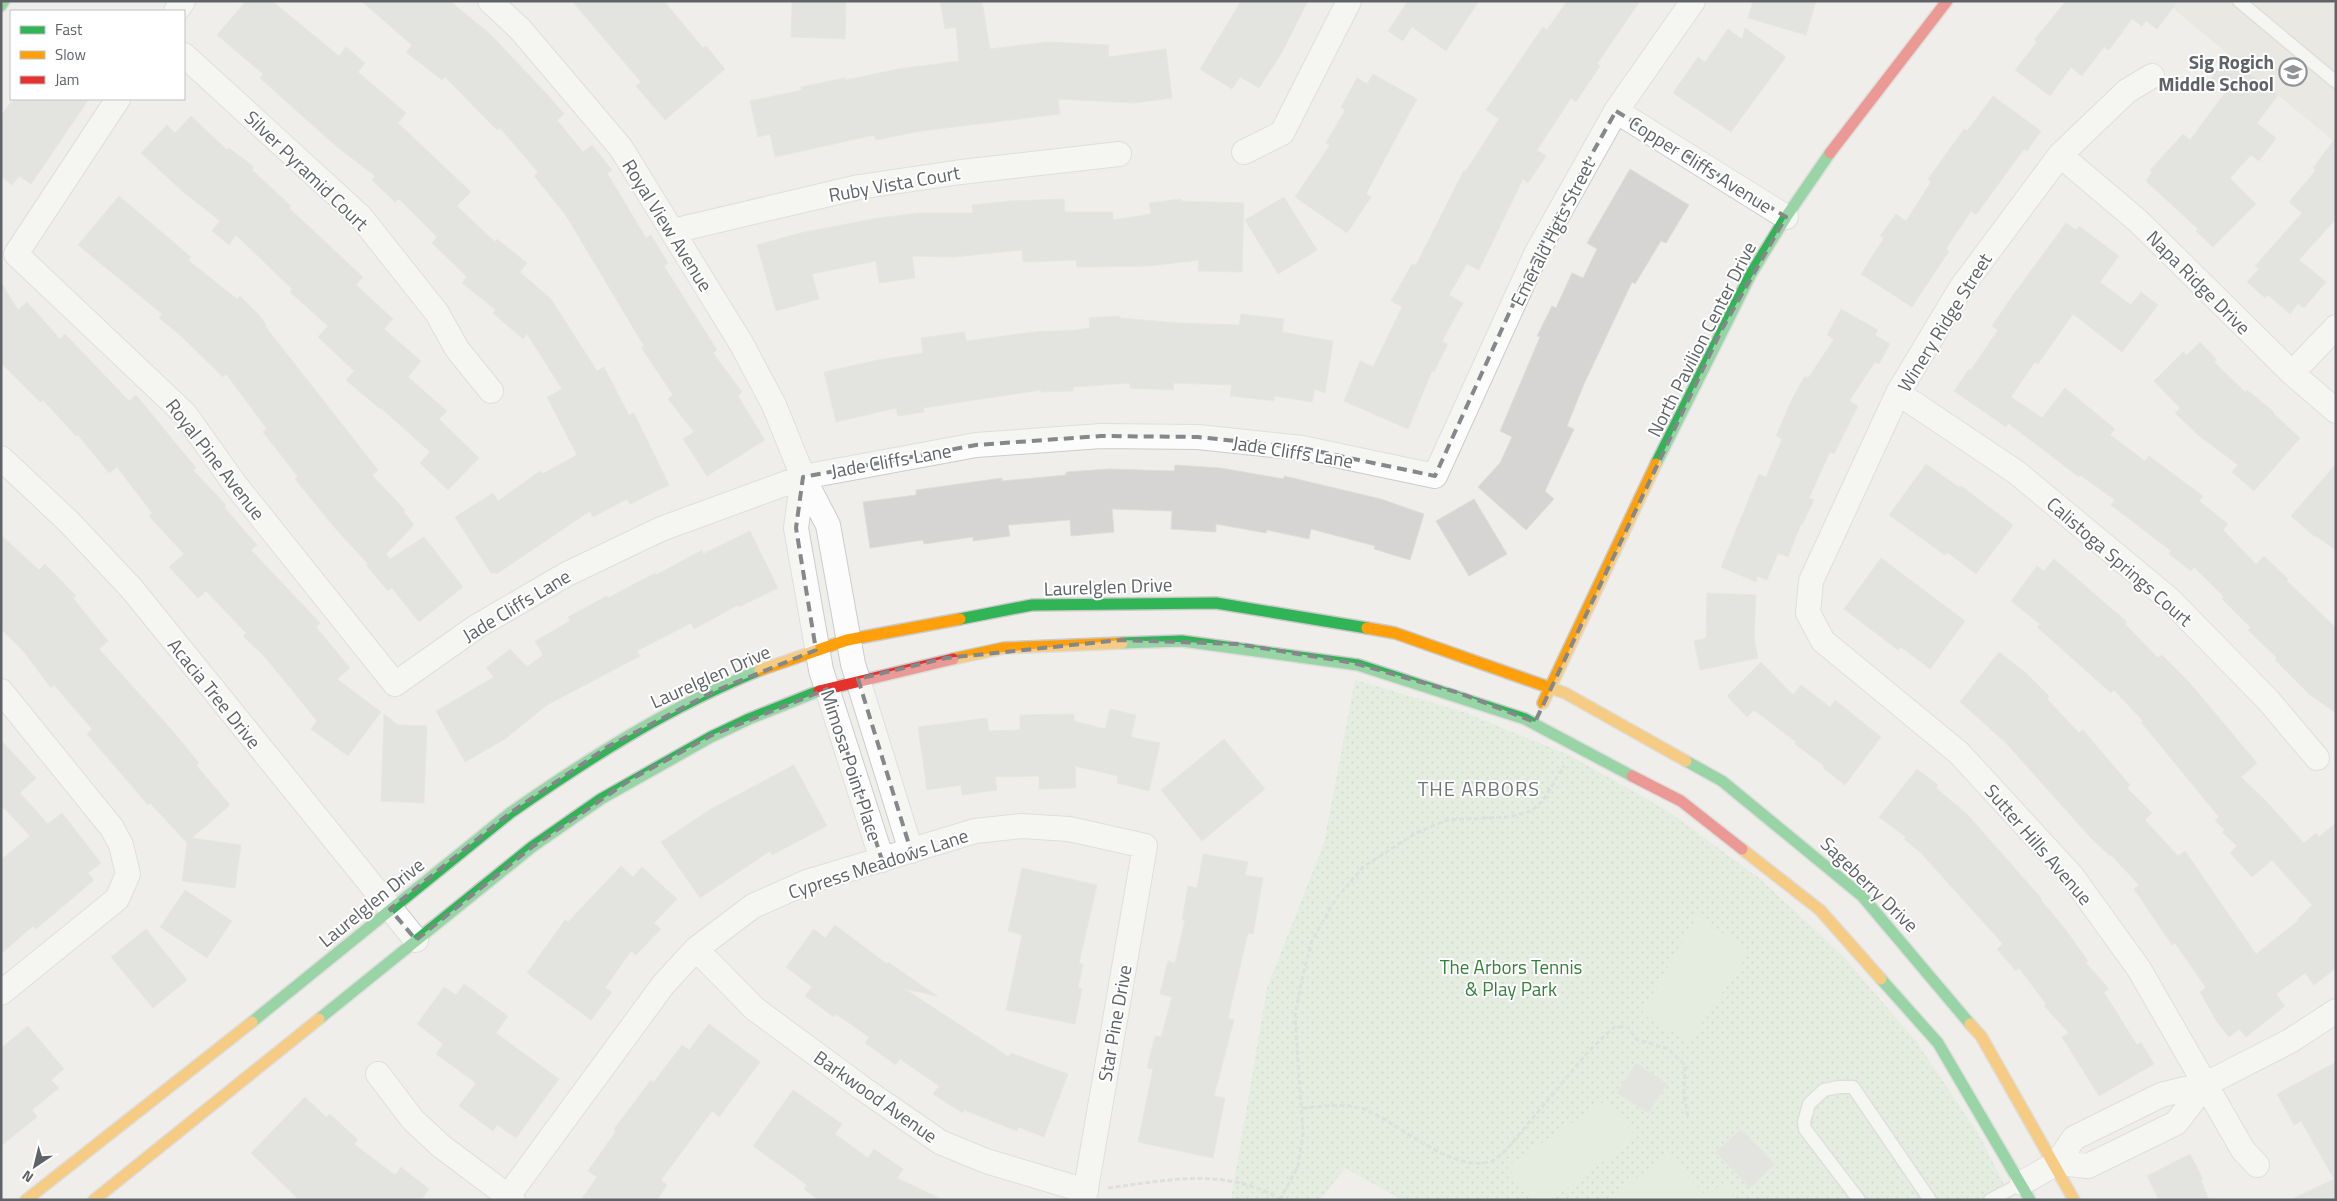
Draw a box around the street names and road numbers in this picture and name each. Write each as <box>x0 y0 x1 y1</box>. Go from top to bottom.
street label: Silver Pyramid Court <box>238 103 376 237</box>
street label: Copper Cliffs Avenue <box>1624 108 1778 220</box>
street label: Royal View Avenue <box>616 153 720 297</box>
street label: Emerald Hgts Street <box>1502 153 1602 311</box>
street label: Ruby Vista Court <box>826 157 962 209</box>
street label: Napa Ridge Drive <box>2140 223 2258 341</box>
street label: North Pavilion Center Drive <box>1639 236 1763 442</box>
street label: Winery Ridge Street <box>1890 247 1999 397</box>
street label: Royal Pine Avenue <box>159 392 273 526</box>
street label: Jade Cliffs Lane <box>1231 427 1355 475</box>
street label: Jade Cliffs Lane <box>829 435 953 485</box>
street label: Calistoga Springs Court <box>2041 489 2200 633</box>
street label: Jade Cliffs Lane <box>456 561 576 649</box>
street label: Laurelglen Drive <box>1043 569 1173 603</box>
street label: Acacia Tree Drive <box>161 631 269 755</box>
street label: Laurelglen Drive <box>645 637 775 715</box>
street label: Mimosa Point Place <box>814 685 890 845</box>
street label: Sutter Hills Avenue <box>1978 777 2100 911</box>
street label: Cypress Meadows Lane <box>784 820 972 906</box>
street label: Sageberry Drive <box>1814 830 1926 938</box>
street label: Laurelglen Drive <box>312 850 430 954</box>
street label: Star Pine Drive <box>1089 962 1139 1084</box>
street label: Barkwood Avenue <box>808 1043 944 1149</box>

